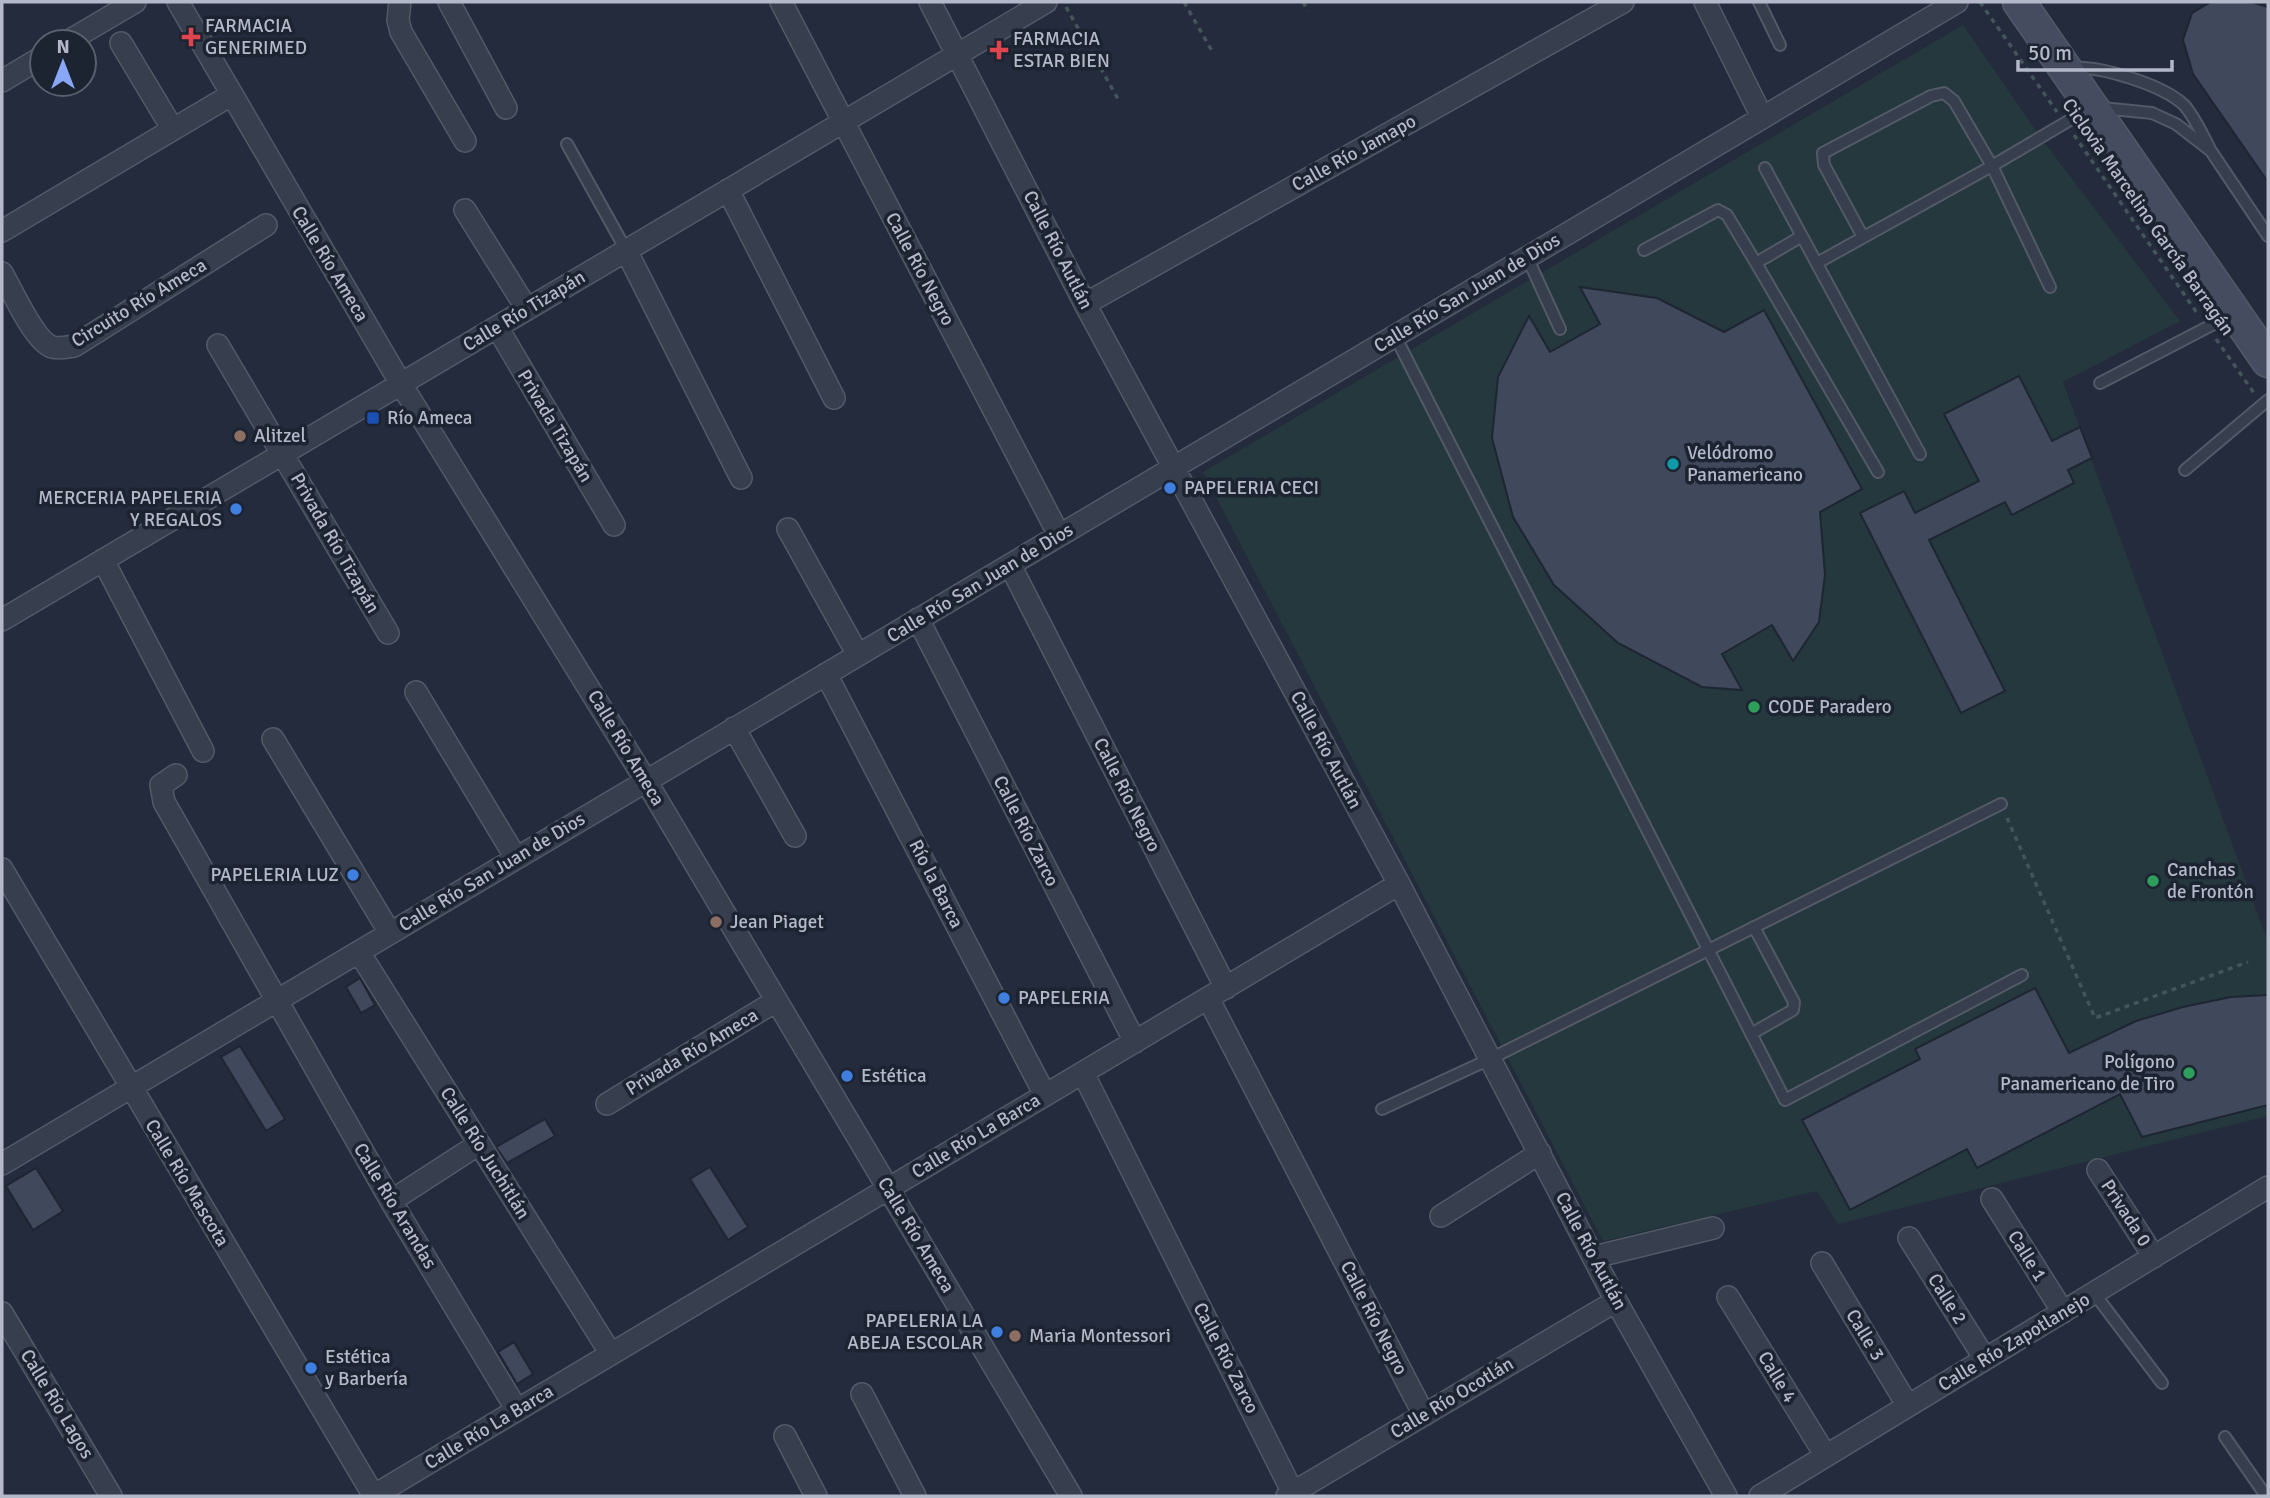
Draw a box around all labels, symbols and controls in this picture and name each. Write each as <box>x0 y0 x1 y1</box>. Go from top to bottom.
place label: FARMACIA GENERIMED <box>205 14 307 60</box>
place label: FARMACIA ESTAR BIEN <box>1013 27 1110 73</box>
north arrow <box>28 28 98 98</box>
scale bar <box>2018 28 2172 72</box>
marker: FARMACIA GENERIMED <box>183 29 199 45</box>
text: N <box>56 35 70 59</box>
text: 50 m <box>2028 40 2072 66</box>
marker: FARMACIA ESTAR BIEN <box>991 42 1007 58</box>
street label: Ciclovia Marcelino García Barragán <box>2057 94 2239 340</box>
street label: Calle Río Jamapo <box>1288 109 1420 197</box>
street label: Calle Río Autlán <box>1018 187 1098 313</box>
street label: Calle Río Ameca <box>286 202 374 326</box>
street label: Calle Río Negro <box>880 208 960 330</box>
street label: Calle Río San Juan de Dios <box>1369 228 1565 358</box>
street label: Circuito Río Ameca <box>67 253 211 353</box>
street label: Calle Río Tizapán <box>458 265 590 357</box>
street label: Privada Tizapán <box>512 365 598 487</box>
place label: Río Ameca <box>387 406 472 430</box>
marker: Río Ameca <box>365 410 381 426</box>
place label: Alitzel <box>254 424 306 448</box>
marker: Alitzel <box>232 428 248 444</box>
place label: Velódromo Panamericano <box>1687 441 1803 487</box>
marker: Velódromo Panamericano <box>1665 456 1681 472</box>
street label: Privada Río Tizapán <box>285 469 385 617</box>
place label: PAPELERIA CECI <box>1184 476 1319 500</box>
marker: PAPELERIA CECI <box>1162 480 1178 496</box>
place label: MERCERIA PAPELERIA Y REGALOS <box>38 486 222 532</box>
marker: MERCERIA PAPELERIA Y REGALOS <box>228 501 244 517</box>
street label: Calle Río San Juan de Dios <box>882 518 1078 648</box>
street label: Calle Río Ameca <box>582 686 670 810</box>
street label: Calle Río Autlán <box>1285 687 1367 813</box>
place label: CODE Paradero <box>1768 695 1892 719</box>
marker: CODE Paradero <box>1746 699 1762 715</box>
street label: Calle Río Negro <box>1088 734 1166 856</box>
street label: Calle Río Zarco <box>988 771 1064 891</box>
street label: Calle Río San Juan de Dios <box>394 807 590 937</box>
street label: Río la Barca <box>903 836 969 932</box>
place label: Canchas de Frontón <box>2167 858 2254 904</box>
place label: PAPELERIA LUZ <box>211 863 339 887</box>
marker: PAPELERIA LUZ <box>345 867 361 883</box>
marker: Canchas de Frontón <box>2145 873 2161 889</box>
place label: Jean Piaget <box>730 910 824 934</box>
marker: Jean Piaget <box>708 914 724 930</box>
place label: PAPELERIA <box>1018 986 1110 1010</box>
marker: PAPELERIA <box>996 990 1012 1006</box>
street label: Privada Río Ameca <box>621 1003 763 1101</box>
place label: Polígono Panamericano de Tiro <box>2000 1050 2175 1096</box>
place label: Estética <box>861 1064 927 1088</box>
marker: Polígono Panamericano de Tiro <box>2181 1065 2197 1081</box>
marker: Estética <box>839 1068 855 1084</box>
street label: Calle Río Juchitlán <box>435 1082 535 1224</box>
street label: Calle Río La Barca <box>907 1088 1045 1184</box>
street label: Calle Río Mascota <box>140 1115 234 1251</box>
street label: Calle Río Arandas <box>348 1139 442 1273</box>
street label: Calle Río Ameca <box>872 1173 960 1297</box>
street label: Privada 0 <box>2095 1175 2157 1251</box>
street label: Calle Río Autlán <box>1550 1188 1632 1314</box>
street label: Calle 1 <box>2002 1226 2052 1286</box>
street label: Calle Río Negro <box>1335 1257 1413 1379</box>
street label: Calle 2 <box>1922 1269 1972 1329</box>
street label: Calle Río Zapotlanejo <box>1934 1287 2094 1397</box>
street label: Calle Río Zarco <box>1188 1298 1264 1418</box>
street label: Calle 3 <box>1840 1305 1890 1365</box>
place label: PAPELERIA LA ABEJA ESCOLAR <box>847 1309 983 1355</box>
marker: PAPELERIA LA ABEJA ESCOLAR <box>989 1324 1005 1340</box>
place label: Maria Montessori <box>1029 1324 1171 1348</box>
marker: Maria Montessori <box>1007 1328 1023 1344</box>
street label: Calle Río Lagos <box>15 1345 99 1463</box>
place label: Estética y Barbería <box>325 1345 408 1391</box>
street label: Calle 4 <box>1752 1347 1802 1407</box>
street label: Calle Río Ocotlán <box>1386 1352 1518 1444</box>
marker: Estética y Barbería <box>303 1360 319 1376</box>
street label: Calle Río La Barca <box>420 1379 558 1475</box>

